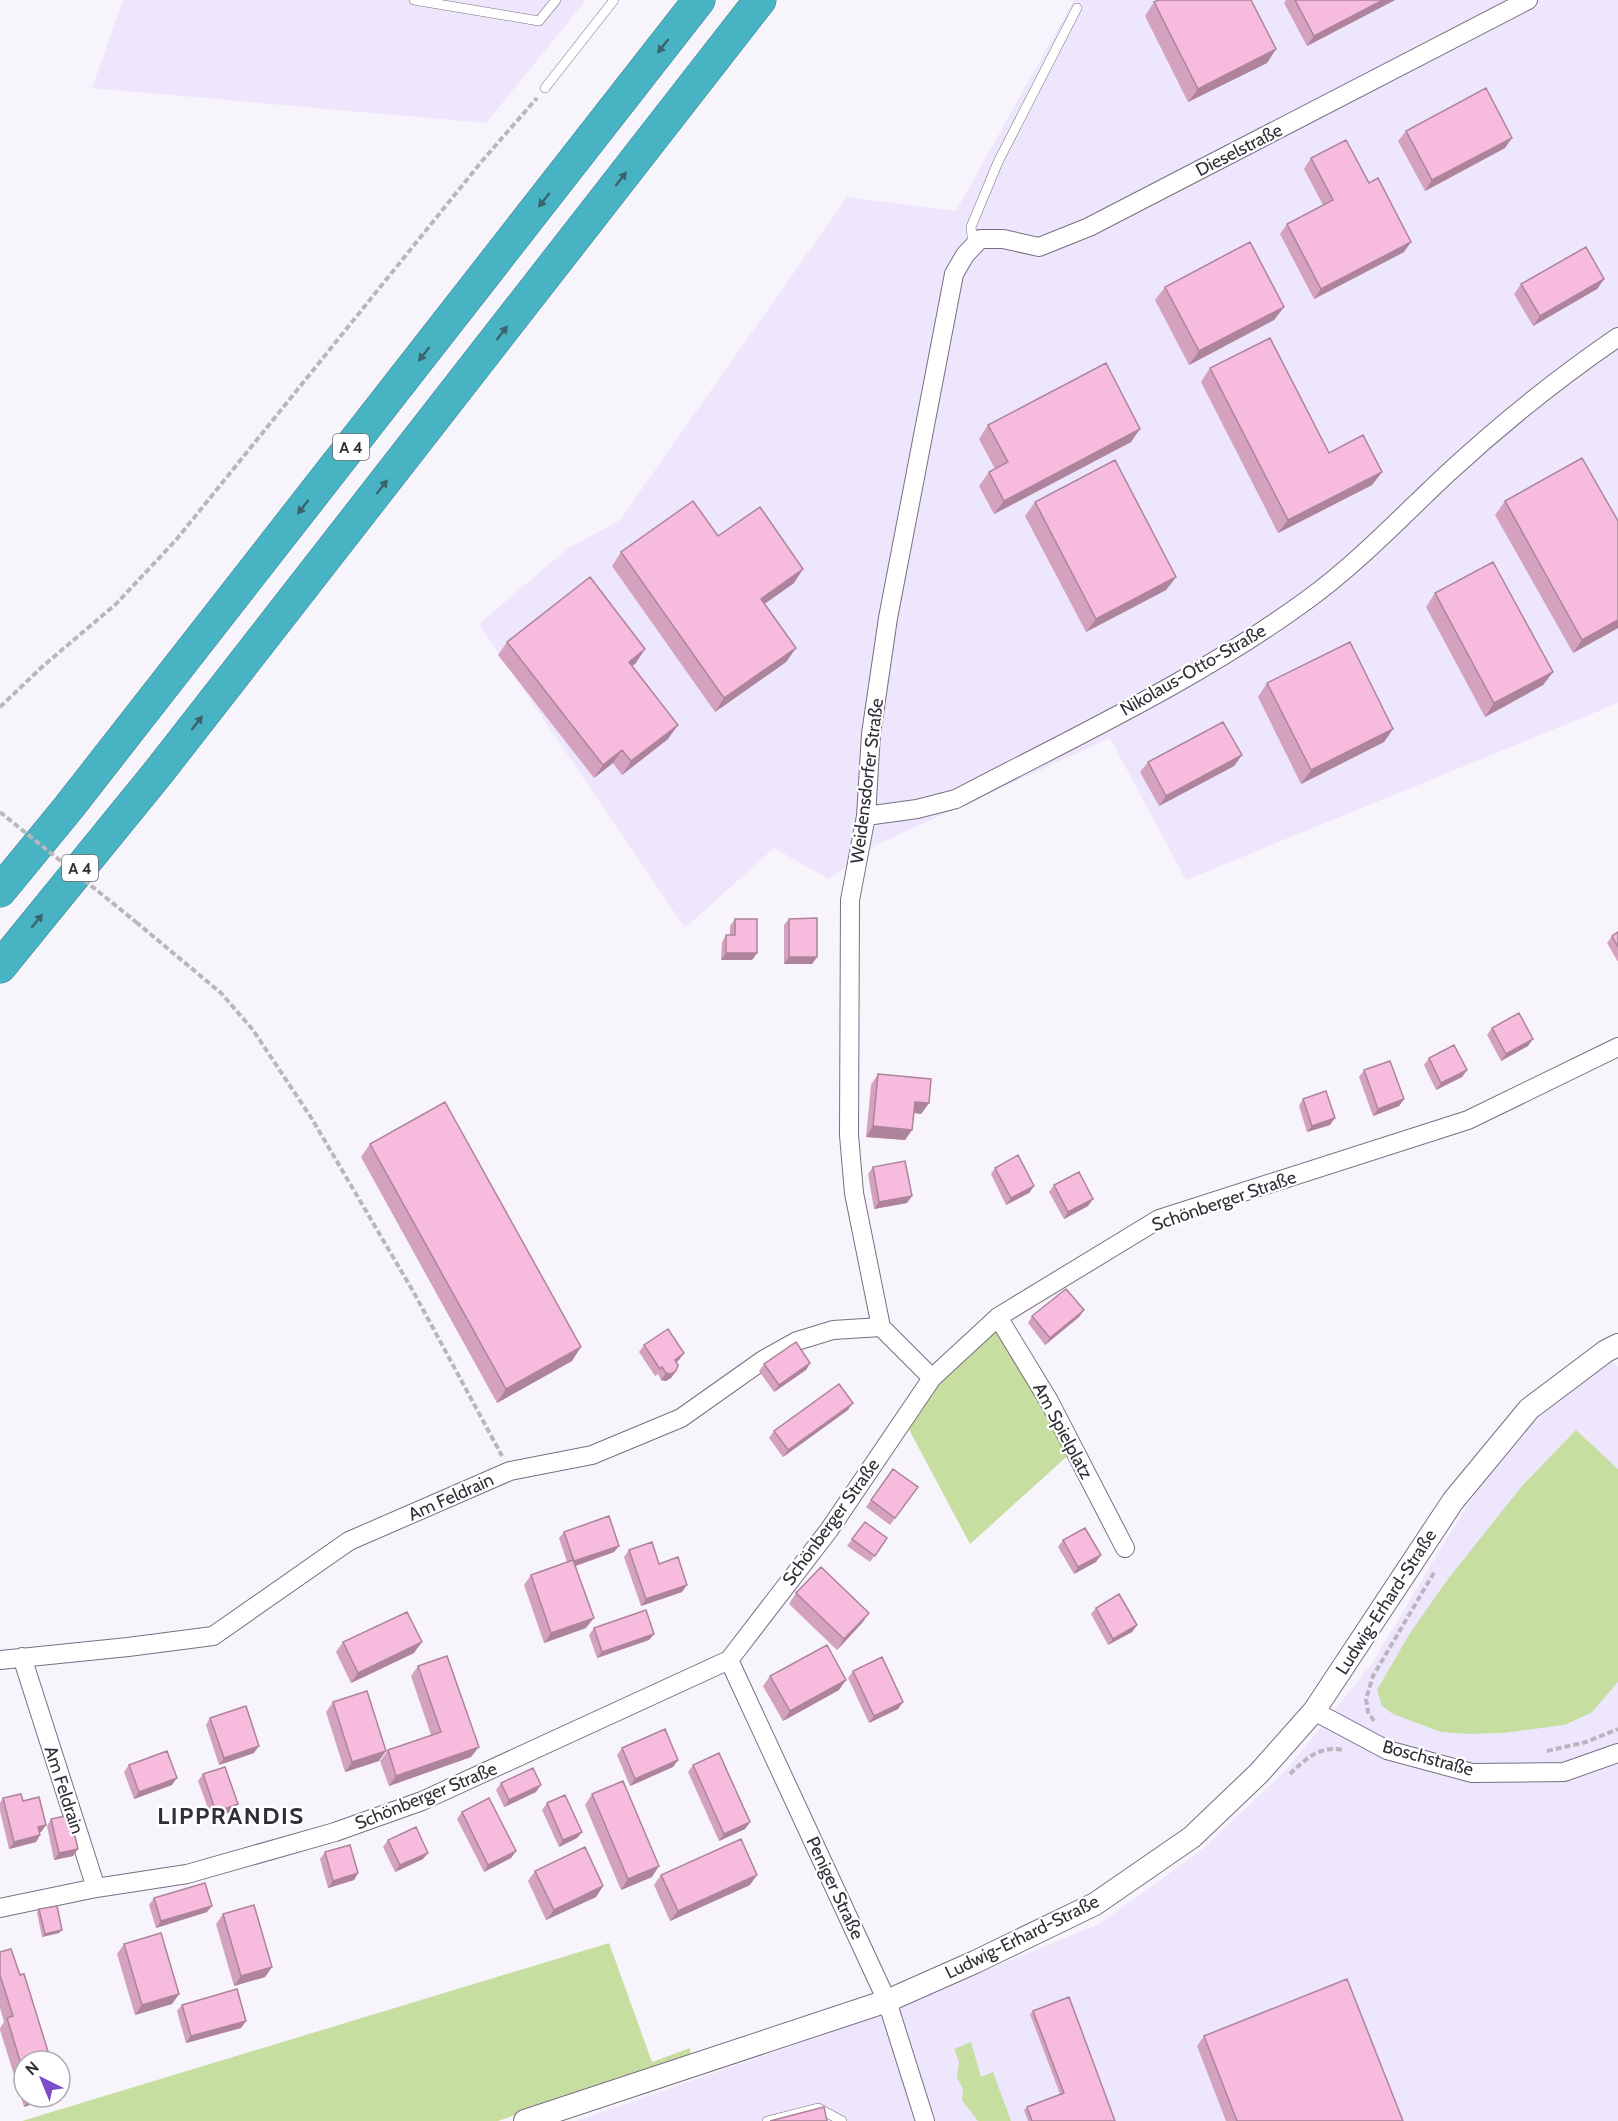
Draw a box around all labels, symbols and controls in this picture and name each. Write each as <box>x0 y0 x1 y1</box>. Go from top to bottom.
one-way arrow <box>657 38 670 54</box>
street label: Dieselstraße <box>1192 119 1286 181</box>
one-way arrow <box>615 172 627 187</box>
one-way arrow <box>538 193 550 208</box>
one-way arrow <box>495 326 507 341</box>
one-way arrow <box>417 346 430 362</box>
road number: A 4 <box>333 434 369 460</box>
one-way arrow <box>375 479 388 495</box>
one-way arrow <box>298 500 310 515</box>
street label: Nikolaus-Otto-Straße <box>1116 619 1270 721</box>
street label: Weidensdorfer Straße <box>846 697 888 865</box>
one-way arrow <box>190 716 202 731</box>
road number: A 4 <box>62 855 98 881</box>
one-way arrow <box>30 914 43 929</box>
street label: Schönberger Straße <box>1149 1166 1299 1236</box>
street label: Am Spielplatz <box>1028 1379 1098 1483</box>
street label: Schönberger Straße <box>778 1454 884 1590</box>
street label: Am Feldrain <box>405 1468 497 1526</box>
street label: Ludwig-Erhard-Straße <box>1331 1525 1441 1679</box>
street label: Boschstraße <box>1380 1735 1476 1781</box>
street label: Am Feldrain <box>39 1743 89 1837</box>
street label: Schönberger Straße <box>352 1757 500 1835</box>
district label: LIPPRANDIS <box>157 1801 305 1830</box>
street label: Peniger Straße <box>802 1833 868 1943</box>
street label: Ludwig-Erhard-Straße <box>941 1890 1103 1984</box>
north arrow <box>12 2049 72 2109</box>
text: N <box>21 2058 43 2079</box>

